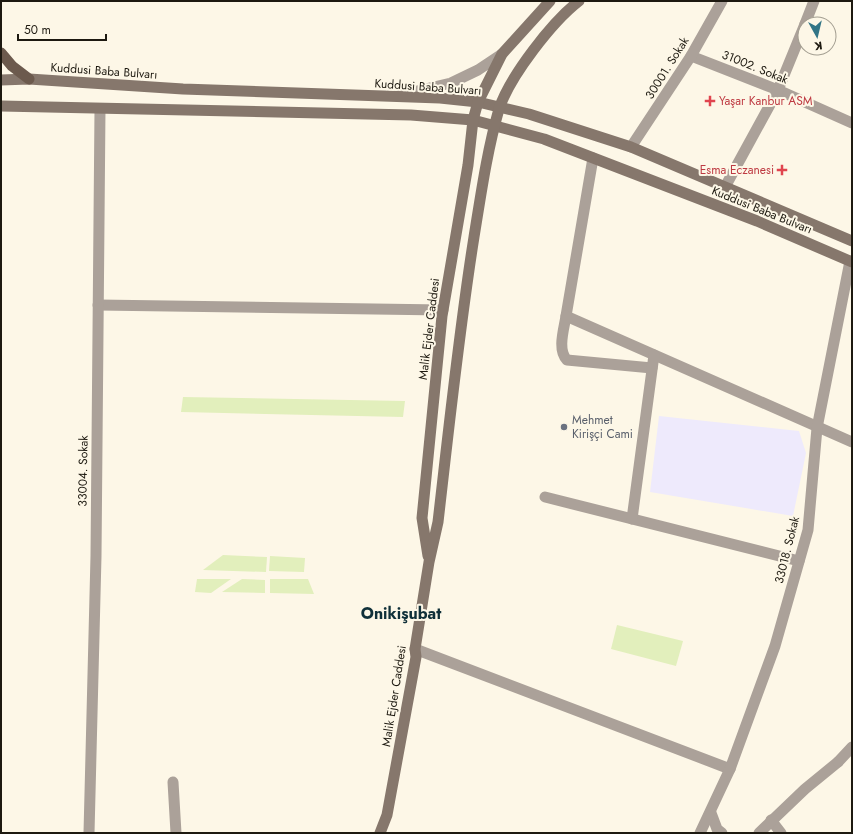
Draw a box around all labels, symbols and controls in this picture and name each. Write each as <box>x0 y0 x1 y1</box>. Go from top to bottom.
scale bar <box>18 16 106 42</box>
north arrow <box>797 16 837 56</box>
text: 50 m <box>24 21 51 39</box>
street label: 30001. Sokak <box>641 33 694 103</box>
text: K <box>813 37 823 54</box>
street label: 31002. Sokak <box>719 46 791 89</box>
street label: Kuddusi Baba Bulvarı <box>50 58 158 84</box>
street label: Kuddusi Baba Bulvarı <box>374 74 482 100</box>
place label: Yaşar Kanbur ASM <box>719 92 813 110</box>
marker: Yaşar Kanbur ASM <box>704 95 716 107</box>
place label: Esma Eczanesi <box>700 161 774 179</box>
marker: Esma Eczanesi <box>777 165 787 175</box>
street label: Kuddusi Baba Bulvarı <box>709 182 815 238</box>
street label: Malik Ejder Caddesi <box>414 277 444 381</box>
place label: Mehmet Kirişçi Cami <box>572 411 633 443</box>
marker: Mehmet Kirişçi Cami <box>559 422 569 432</box>
street label: 33004. Sokak <box>73 435 93 507</box>
street label: 33018. Sokak <box>770 514 804 586</box>
district label: Onikişubat <box>361 602 442 625</box>
street label: Malik Ejder Caddesi <box>377 644 411 748</box>

